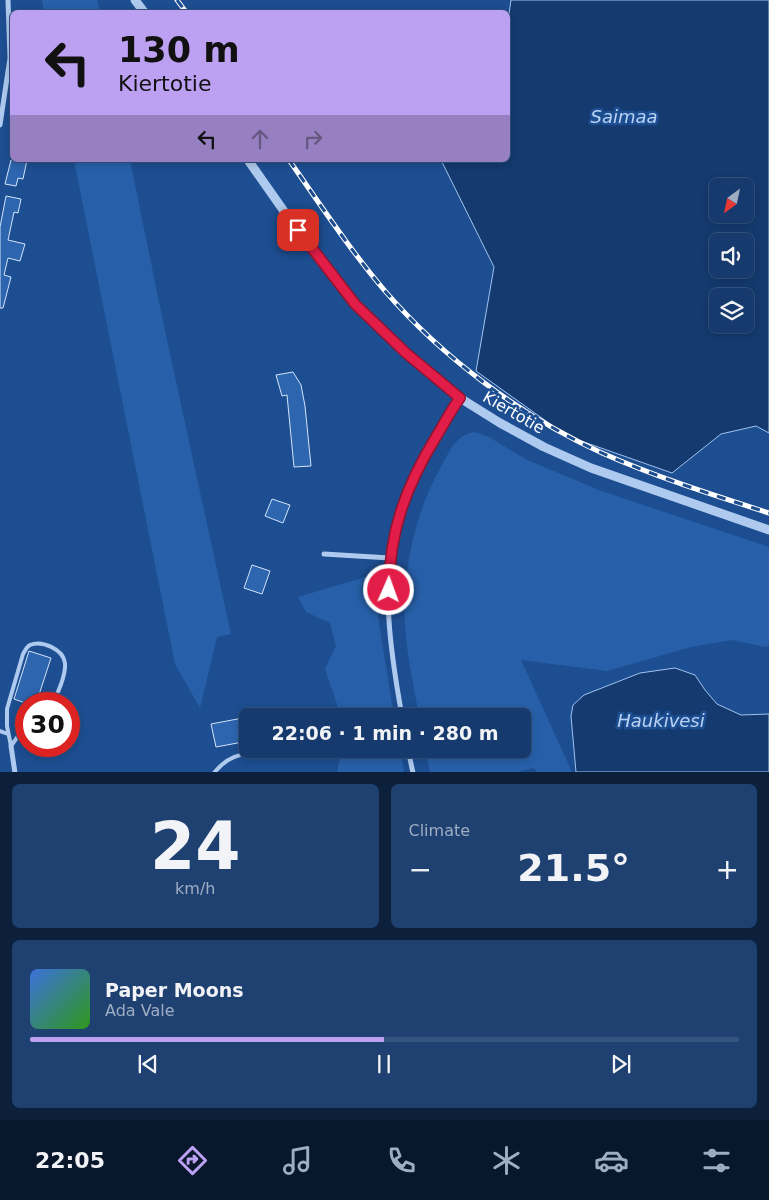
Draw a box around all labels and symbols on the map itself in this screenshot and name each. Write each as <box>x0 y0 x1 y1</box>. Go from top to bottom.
water label: Saimaa <box>590 106 658 127</box>
north arrow <box>709 178 754 222</box>
pin <box>277 209 319 251</box>
street label: Kiertotie <box>480 387 548 438</box>
position arrow <box>362 563 414 615</box>
speed limit sign: 30 <box>15 692 80 757</box>
water label: Haukivesi <box>617 710 705 731</box>

